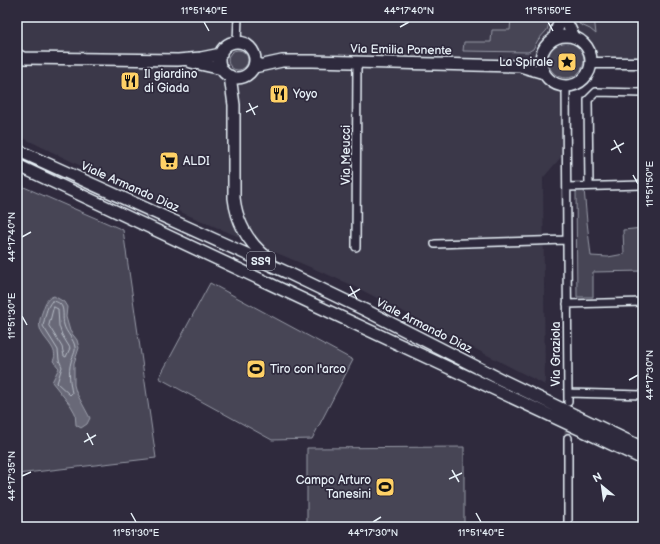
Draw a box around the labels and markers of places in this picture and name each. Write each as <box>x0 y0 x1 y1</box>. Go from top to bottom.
place icon: La Spirale <box>556 51 578 73</box>
place label: La Spirale <box>499 55 553 70</box>
place label: Il giardino di Giada <box>144 67 198 96</box>
restaurant icon: Il giardino di Giada <box>119 70 141 92</box>
restaurant icon: Yoyo <box>268 83 290 105</box>
place label: Yoyo <box>292 87 318 102</box>
supermarket icon: ALDI <box>158 150 180 172</box>
place label: ALDI <box>183 154 210 169</box>
sports icon: Tiro con l'arco <box>245 358 267 380</box>
place label: Tiro con l'arco <box>270 362 346 377</box>
place label: Campo Arturo Tanesini <box>296 473 371 502</box>
sports icon: Campo Arturo Tanesini <box>374 476 396 498</box>

